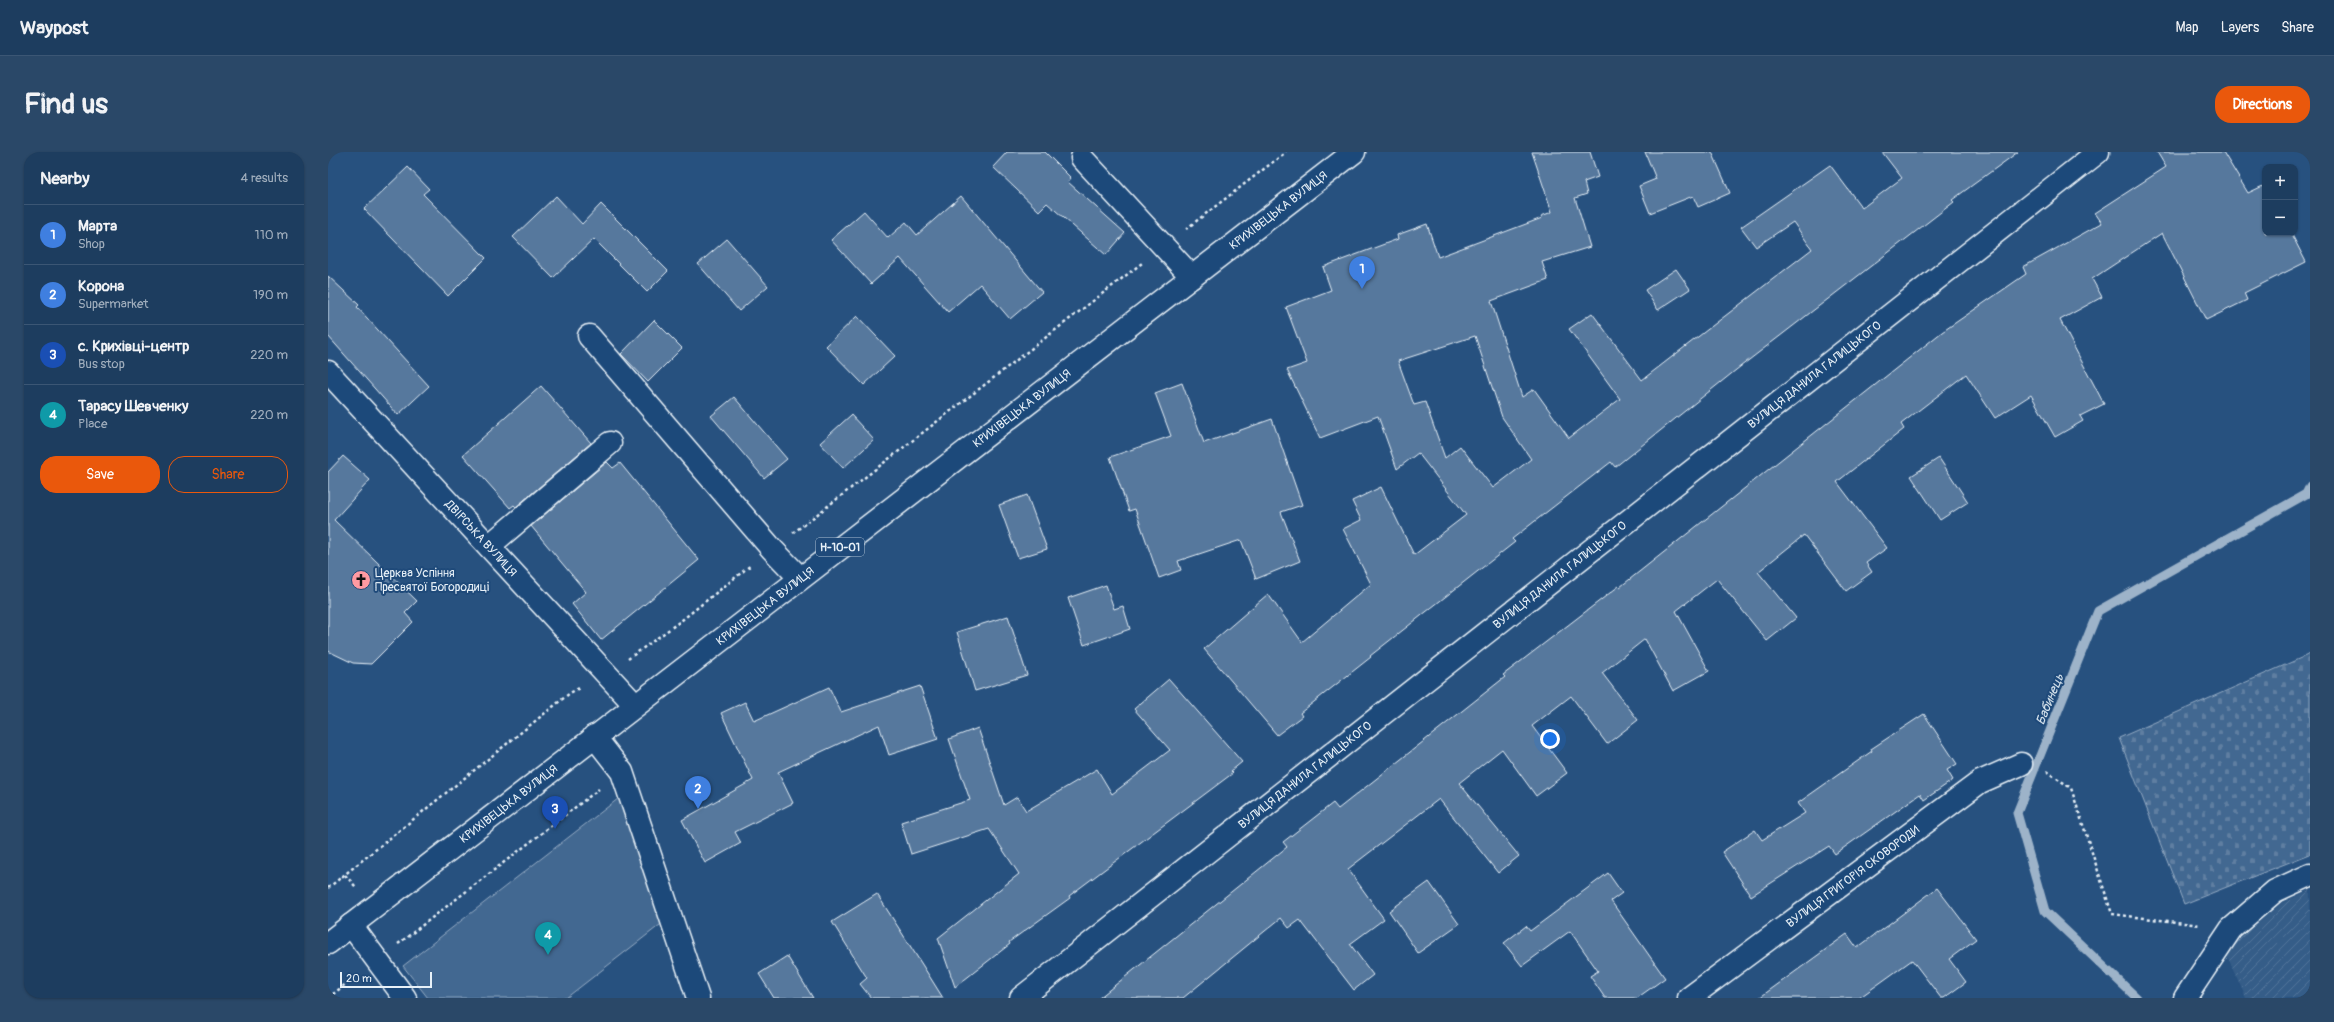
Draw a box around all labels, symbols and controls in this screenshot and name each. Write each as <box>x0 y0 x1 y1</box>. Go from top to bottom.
text: Waypost <box>20 16 89 40</box>
text: Map <box>2176 19 2199 36</box>
text: Layers <box>2221 19 2259 36</box>
text: Share <box>2281 19 2314 36</box>
button: Directions <box>2215 86 2310 123</box>
text: Find us <box>24 87 108 122</box>
map controls <box>2262 164 2298 236</box>
button: + <box>2262 164 2298 200</box>
text: Nearby <box>40 168 89 189</box>
street label: КРИХІВЕЦЬКА ВУЛИЦЯ <box>1227 168 1331 253</box>
text: 4 results <box>241 170 288 186</box>
button: − <box>2262 200 2298 236</box>
text: Марта <box>78 217 117 236</box>
text: 1 <box>50 227 56 243</box>
text: 110 m <box>255 227 288 243</box>
text: Shop <box>78 236 105 252</box>
pin: 1 <box>1349 256 1375 289</box>
text: Корона <box>78 277 124 296</box>
text: 2 <box>49 287 57 303</box>
text: 190 m <box>253 287 288 303</box>
text: Supermarket <box>78 296 149 312</box>
street label: ВУЛИЦЯ ДАНИЛА ГАЛИЦЬКОГО <box>1745 318 1885 432</box>
text: с. Крихівці-центр <box>78 337 189 356</box>
text: 3 <box>49 347 57 363</box>
text: 220 m <box>250 347 288 363</box>
text: Bus stop <box>78 356 125 372</box>
street label: КРИХІВЕЦЬКА ВУЛИЦЯ <box>970 366 1074 451</box>
text: Тарасу Шевченку <box>78 397 188 416</box>
text: 4 <box>49 407 57 423</box>
text: 220 m <box>250 407 288 423</box>
text: Place <box>78 416 107 432</box>
button: Save <box>40 456 160 493</box>
button: Share <box>168 456 288 493</box>
street label: ДВІРСЬКА ВУЛИЦЯ <box>441 496 520 580</box>
street label: ВУЛИЦЯ ДАНИЛА ГАЛИЦЬКОГО <box>1490 518 1630 632</box>
road number: Н-10-01 <box>816 538 864 556</box>
street label: КРИХІВЕЦЬКА ВУЛИЦЯ <box>713 564 818 649</box>
place label: Церква Успіння Пресвятої Богородиці <box>375 566 489 595</box>
church icon: Церква Успіння Пресвятої Богородиці <box>350 569 372 591</box>
water label: Бабинець <box>2032 671 2067 727</box>
street label: ВУЛИЦЯ ДАНИЛА ГАЛИЦЬКОГО <box>1235 718 1375 832</box>
your location <box>1540 729 1560 749</box>
street label: КРИХІВЕЦЬКА ВУЛИЦЯ <box>457 762 561 847</box>
pin: 2 <box>685 776 711 809</box>
pin: 3 <box>542 796 568 829</box>
street label: ВУЛИЦЯ ГРИГОРІЯ СКОВОРОДИ <box>1784 822 1923 931</box>
pin: 4 <box>535 922 561 955</box>
scale bar <box>340 970 432 989</box>
text: 20 m <box>346 972 372 985</box>

